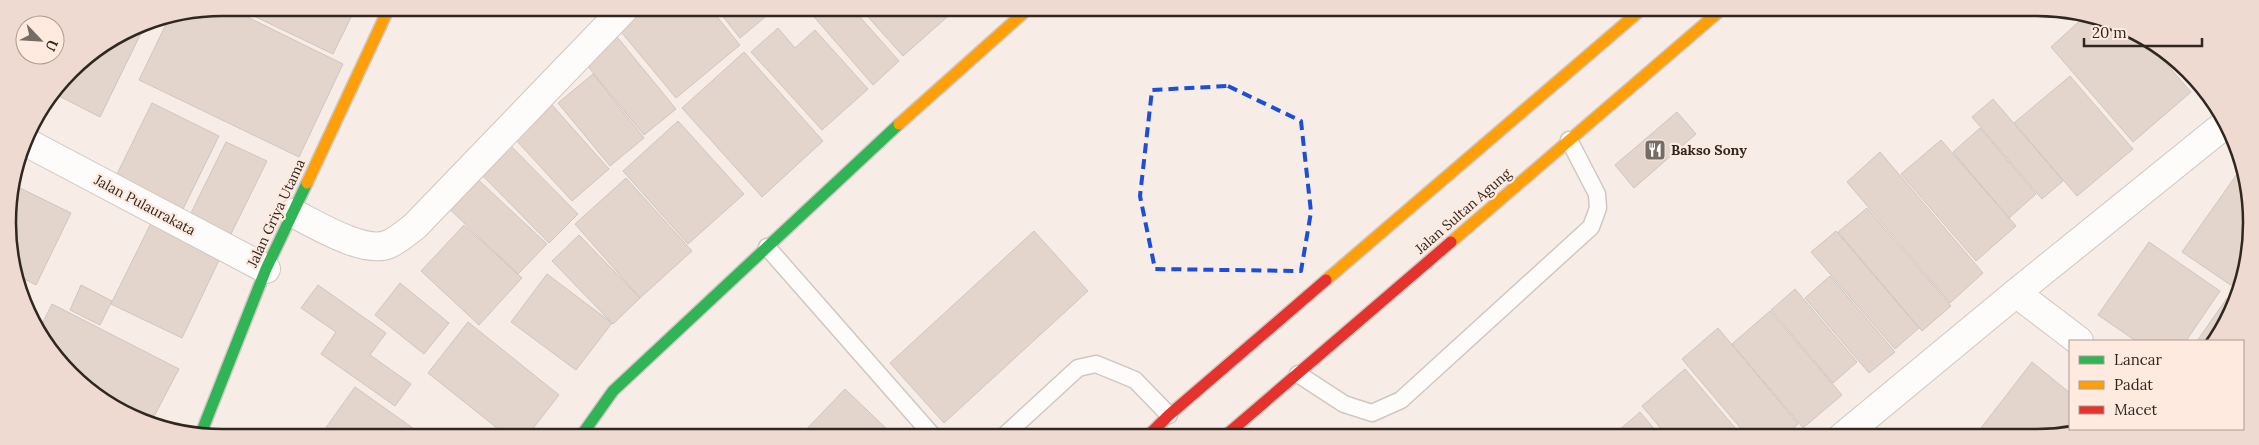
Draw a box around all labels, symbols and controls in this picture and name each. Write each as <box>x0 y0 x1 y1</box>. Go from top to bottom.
north arrow <box>15 15 65 65</box>
scale bar <box>2084 15 2202 47</box>
text: 20 m <box>2092 23 2127 42</box>
text: U <box>41 37 62 54</box>
restaurant icon: Bakso Sony <box>1643 138 1667 162</box>
place label: Bakso Sony <box>1671 141 1747 159</box>
street label: Jalan Griya Utama <box>243 156 309 271</box>
street label: Jalan Sultan Agung <box>1411 164 1515 258</box>
street label: Jalan Pulaurakata <box>90 170 199 239</box>
legend <box>2069 340 2244 430</box>
text: Lancar <box>2114 350 2163 369</box>
text: Padat <box>2114 375 2153 394</box>
text: Macet <box>2114 400 2157 419</box>

